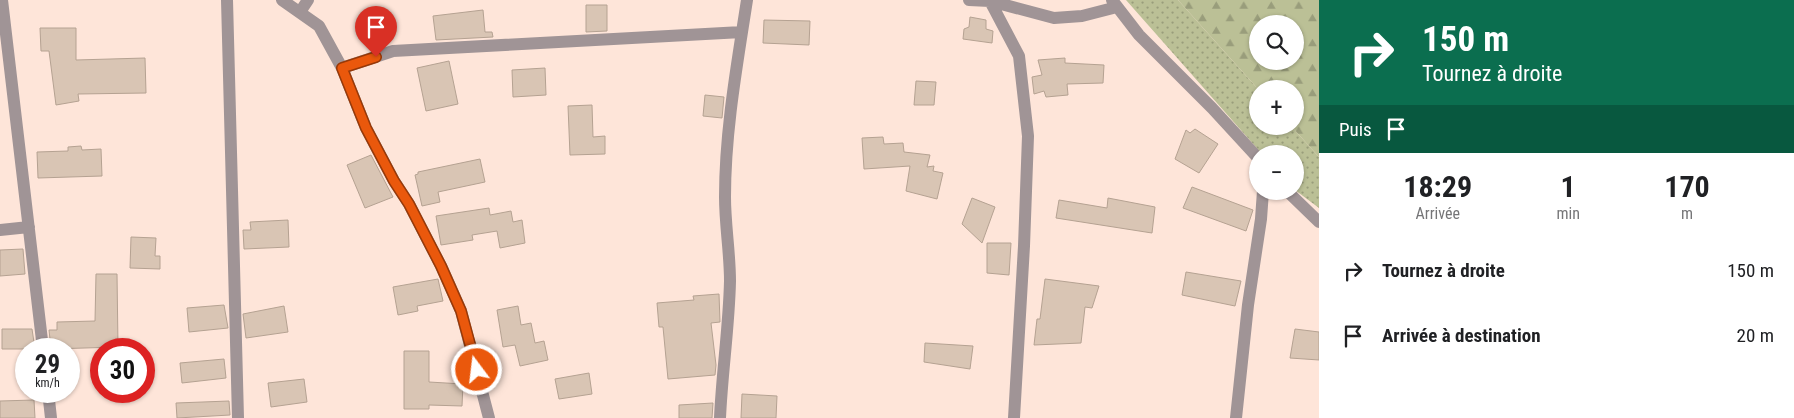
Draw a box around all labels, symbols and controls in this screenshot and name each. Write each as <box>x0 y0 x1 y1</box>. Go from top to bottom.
pin <box>355 6 397 57</box>
icon: arrive <box>362 13 390 41</box>
map controls <box>1249 15 1304 200</box>
button: search <box>1249 15 1304 70</box>
text: 150 m <box>1422 19 1509 60</box>
icon: right <box>1339 20 1404 85</box>
text: Tournez à droite <box>1422 61 1562 86</box>
button: + <box>1249 80 1304 135</box>
icon: arrive <box>1382 115 1410 143</box>
text: Puis <box>1339 118 1372 141</box>
button: − <box>1249 145 1304 200</box>
text: 18:29 <box>1403 169 1472 204</box>
text: 1 <box>1561 169 1576 204</box>
text: 170 <box>1664 169 1710 204</box>
text: Arrivée <box>1416 204 1460 223</box>
text: min <box>1556 204 1580 223</box>
text: m <box>1681 204 1693 223</box>
icon: right <box>1339 257 1367 285</box>
text: Tournez à droite <box>1382 259 1505 282</box>
text: 150 m <box>1727 259 1774 282</box>
icon: arrive <box>1339 322 1367 350</box>
text: Arrivée à destination <box>1382 324 1541 347</box>
text: 20 m <box>1737 324 1774 347</box>
speed limit sign: 30 <box>90 338 155 403</box>
position arrow <box>450 343 502 395</box>
text: 29 <box>35 350 60 379</box>
text: km/h <box>35 376 60 390</box>

